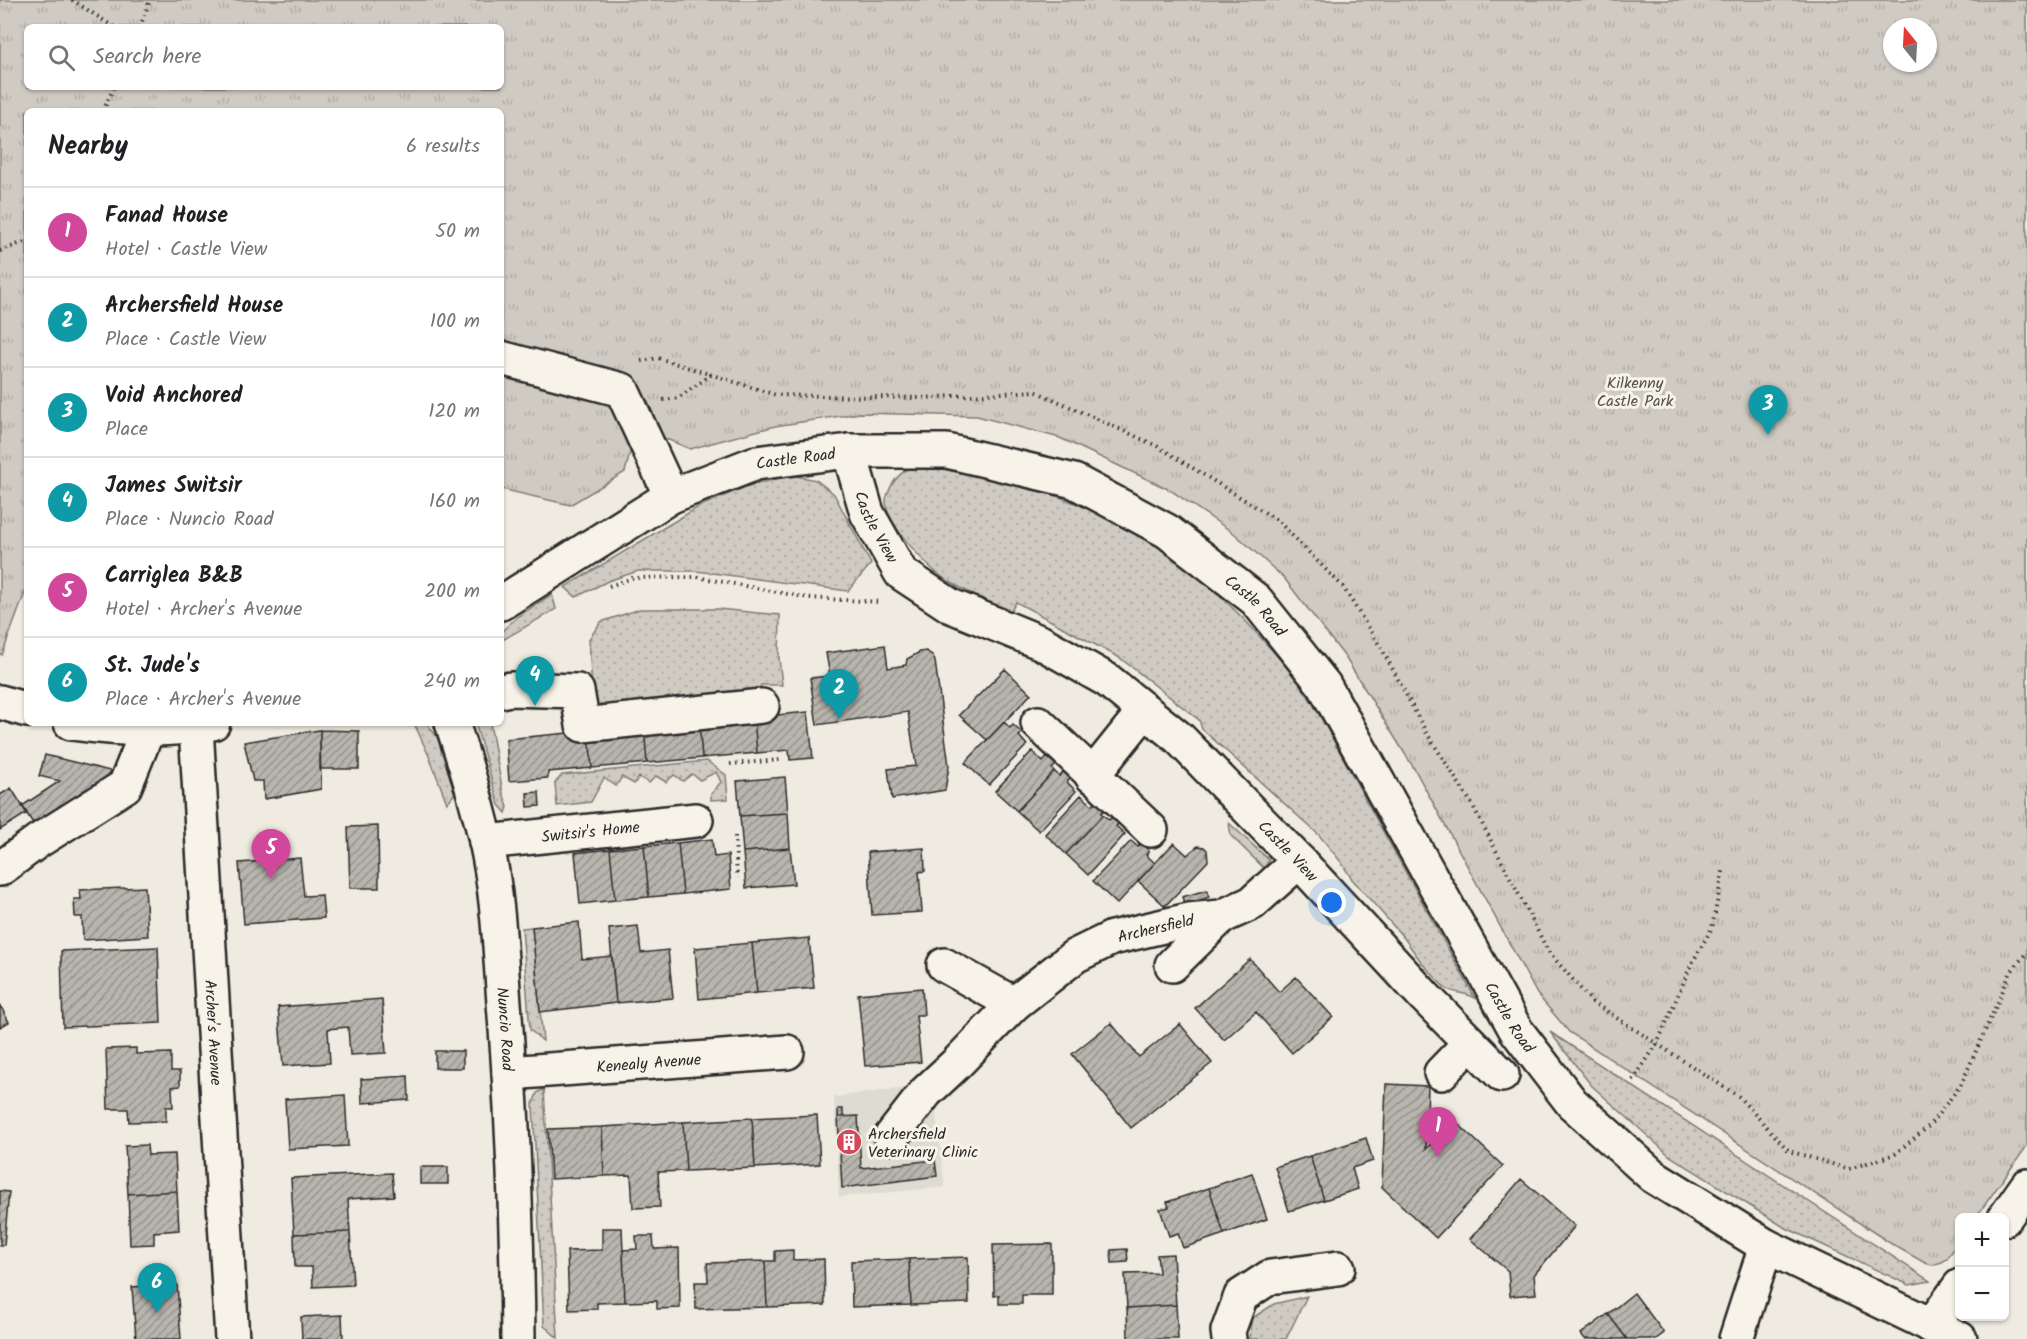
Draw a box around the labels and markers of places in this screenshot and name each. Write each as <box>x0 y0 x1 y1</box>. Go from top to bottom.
pin: 3 <box>1748 386 1788 435</box>
pin: 4 <box>516 656 554 706</box>
pin: 2 <box>820 670 858 719</box>
pin: 5 <box>252 830 290 879</box>
pin: 1 <box>1418 1108 1458 1157</box>
place label: Archersfield Veterinary Clinic <box>868 1122 978 1165</box>
building icon: Archersfield Veterinary Clinic <box>834 1127 864 1157</box>
pin: 6 <box>138 1264 176 1313</box>

